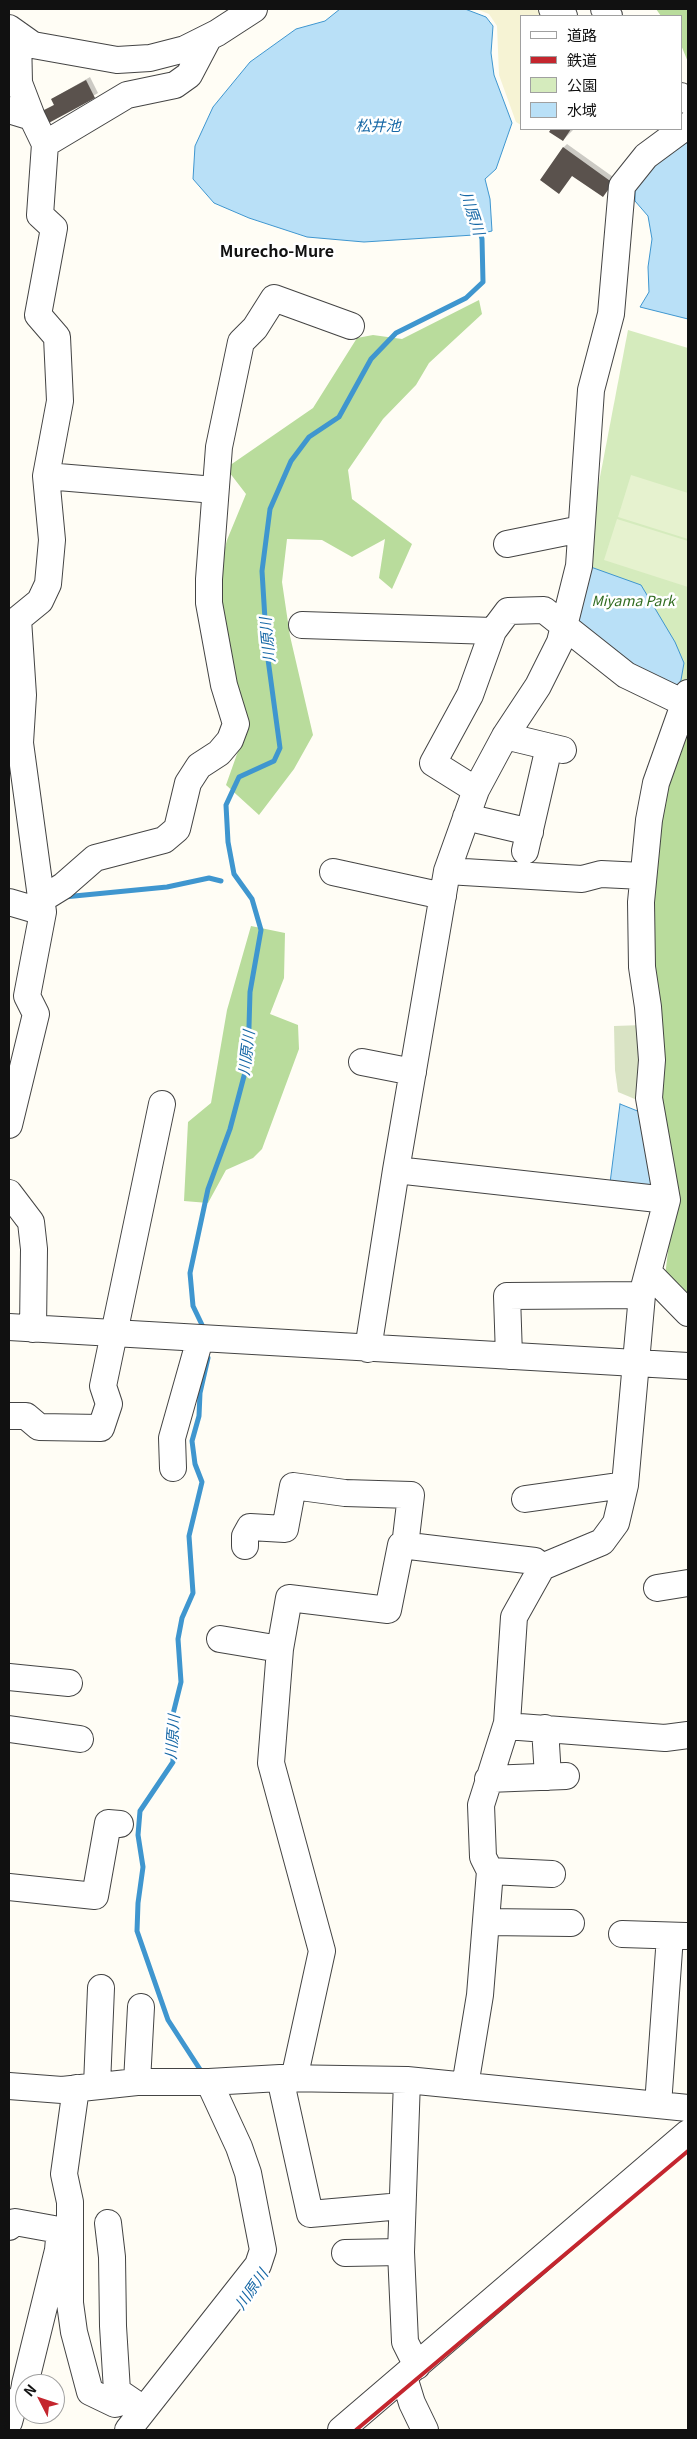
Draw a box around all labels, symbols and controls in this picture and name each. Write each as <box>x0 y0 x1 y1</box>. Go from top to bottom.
legend <box>520 15 682 130</box>
text: 道路 <box>567 24 597 45</box>
text: 鉄道 <box>567 49 597 70</box>
text: 公園 <box>567 74 597 95</box>
text: 水域 <box>567 99 597 120</box>
water label: 松井池 <box>356 116 400 134</box>
water label: 川原川 <box>457 189 489 237</box>
district label: Murecho-Mure <box>220 241 334 261</box>
park label: Miyama Park <box>591 593 675 609</box>
water label: 川原川 <box>256 617 278 663</box>
water label: 川原川 <box>234 1030 258 1076</box>
water label: 川原川 <box>161 1714 183 1760</box>
water label: 川原川 <box>231 2265 271 2313</box>
north arrow <box>15 2374 65 2424</box>
text: N <box>18 2379 40 2400</box>

